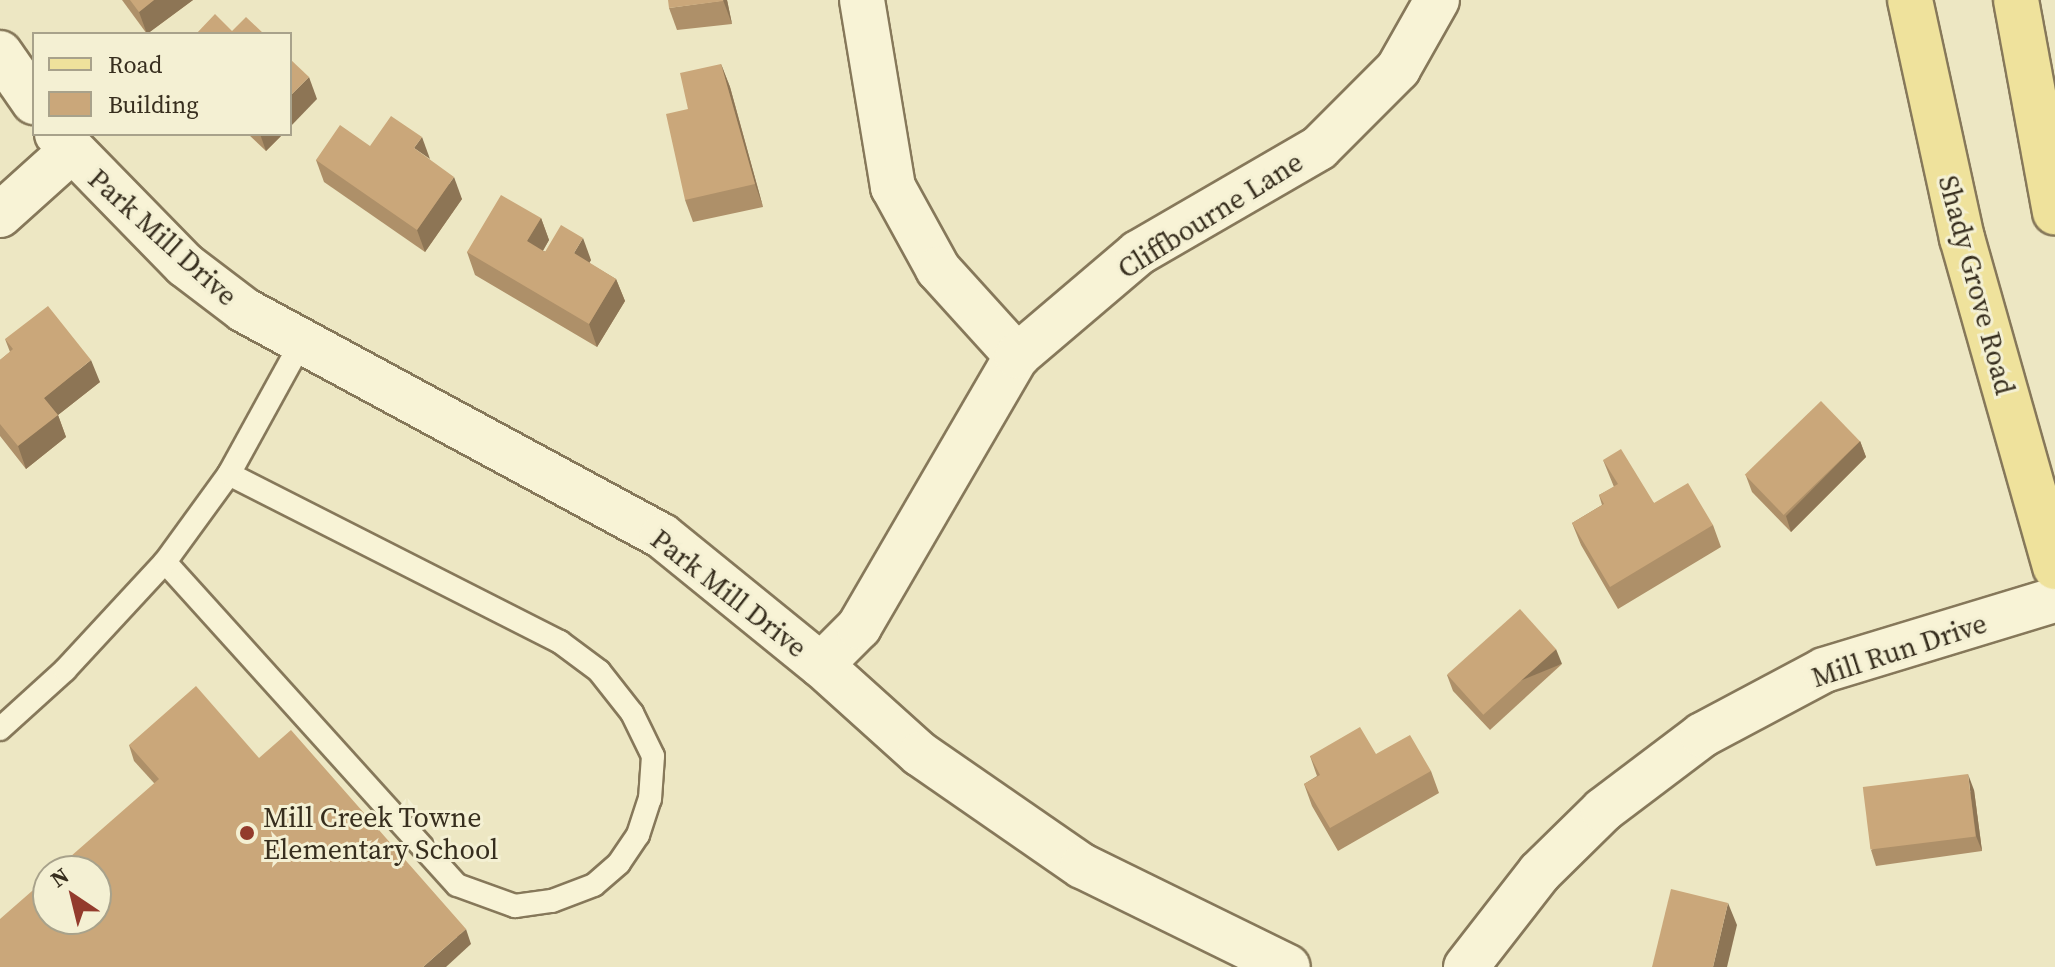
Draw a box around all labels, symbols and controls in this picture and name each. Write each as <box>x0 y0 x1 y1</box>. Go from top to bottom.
legend <box>32 32 292 136</box>
text: Road <box>108 48 162 81</box>
text: Building <box>108 88 199 121</box>
street label: Cliffbourne Lane <box>1111 145 1309 285</box>
street label: Park Mill Drive <box>82 162 244 312</box>
street label: Shady Grove Road <box>1932 172 2022 398</box>
street label: Park Mill Drive <box>644 522 814 664</box>
street label: Mill Run Drive <box>1807 606 1991 694</box>
place label: Mill Creek Towne Elementary School <box>263 800 498 866</box>
marker: Mill Creek Towne Elementary School <box>238 824 256 842</box>
north arrow <box>32 855 112 935</box>
text: N <box>44 860 75 894</box>

